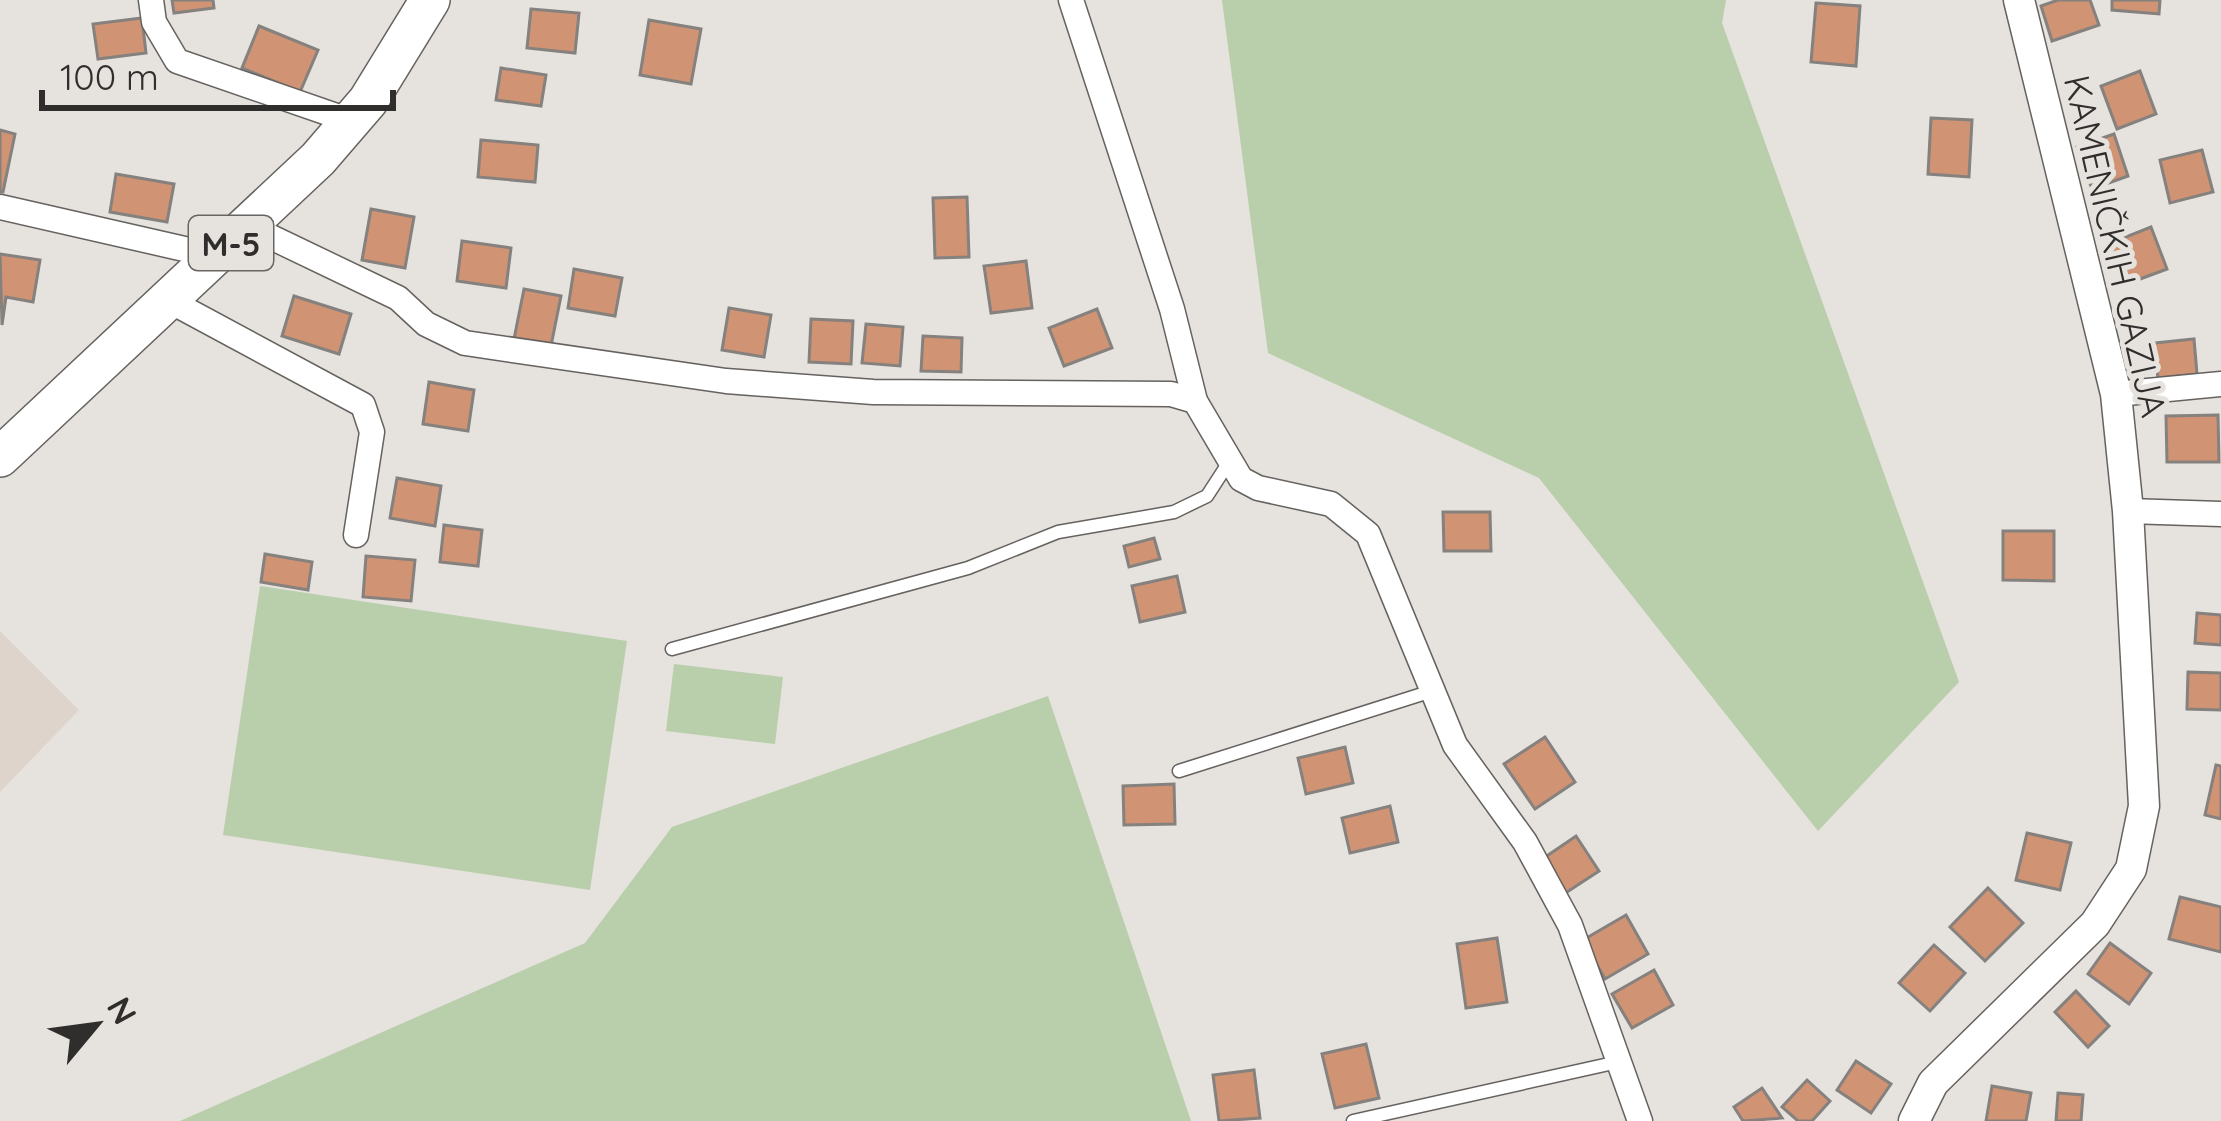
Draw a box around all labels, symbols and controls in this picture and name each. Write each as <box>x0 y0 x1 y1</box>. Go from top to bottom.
scale bar <box>42 36 393 110</box>
text: 100 m <box>60 54 159 99</box>
street label: KAMENIČKIH GAZIJA <box>2055 71 2177 421</box>
road number: M-5 <box>189 216 273 270</box>
north arrow <box>36 965 156 1085</box>
text: N <box>99 990 146 1031</box>

